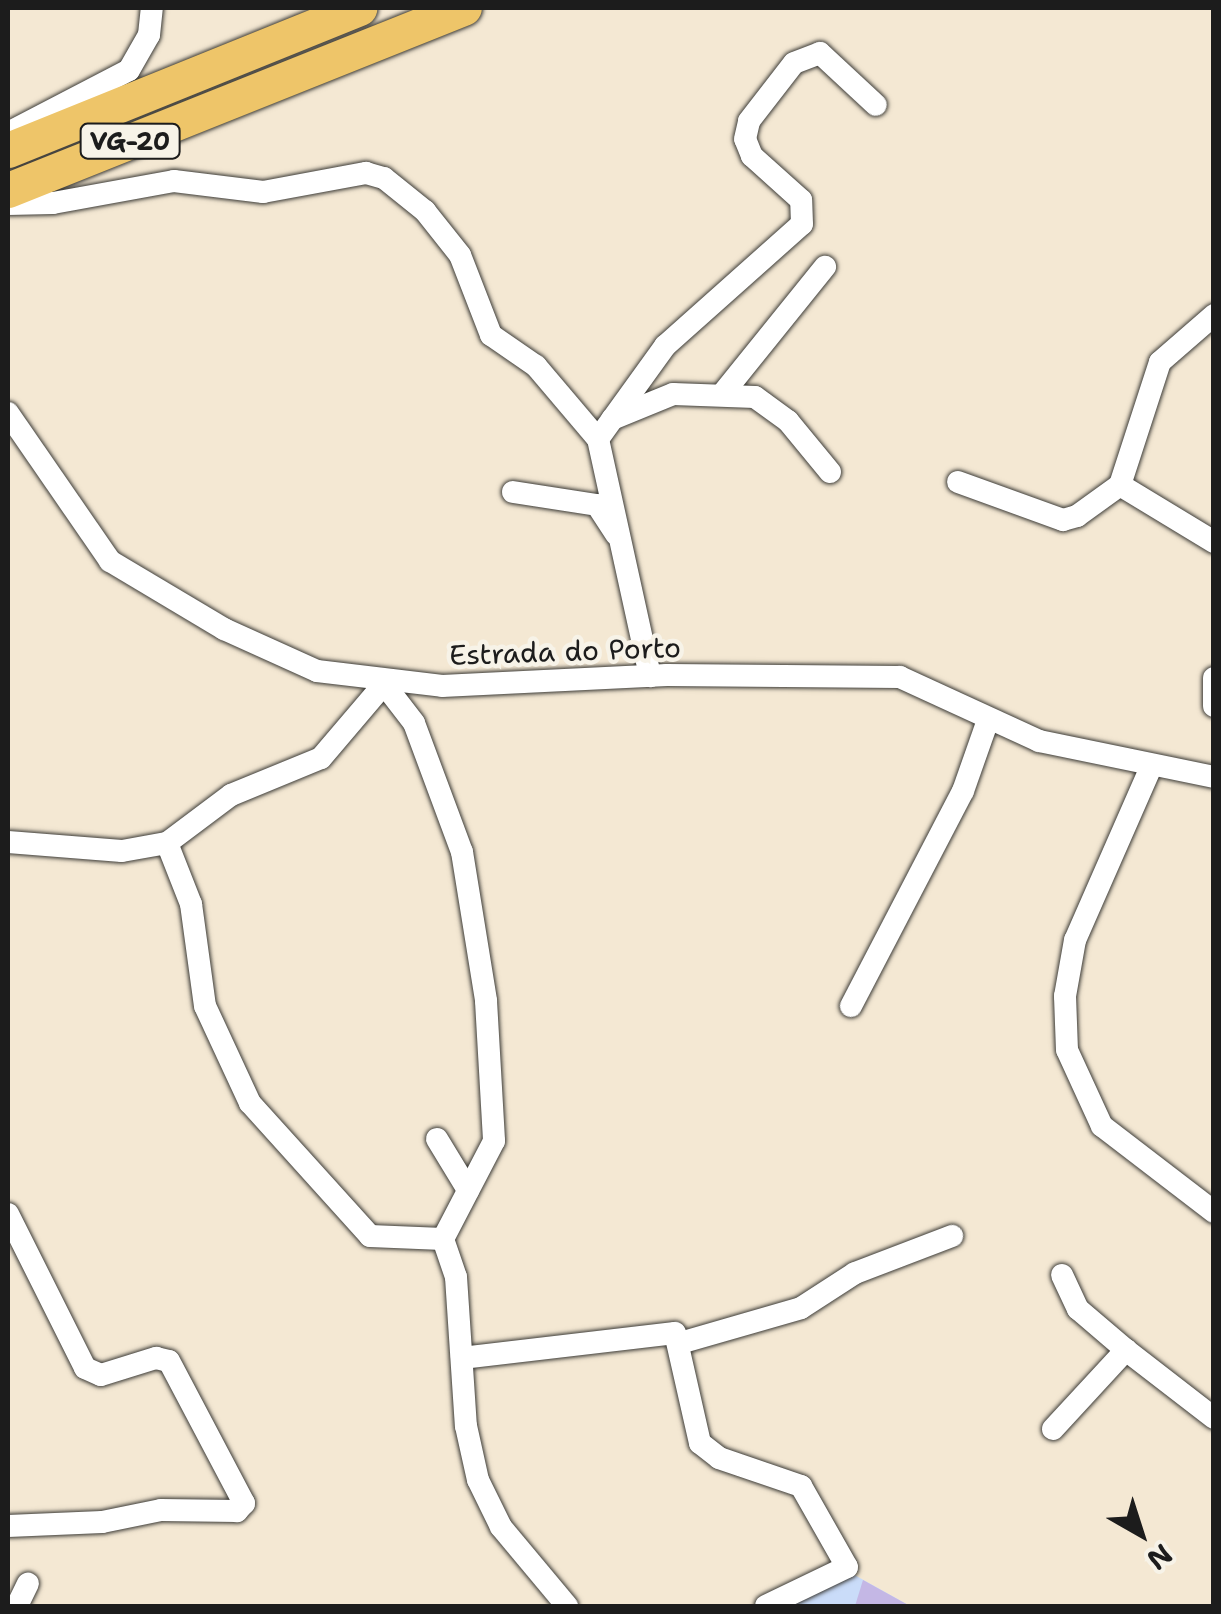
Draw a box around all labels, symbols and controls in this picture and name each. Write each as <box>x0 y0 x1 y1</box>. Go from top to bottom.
road number: VG-20 <box>78 121 182 161</box>
street label: Estrada do Porto <box>449 630 681 672</box>
north arrow <box>1091 1484 1191 1584</box>
text: N <box>1139 1536 1180 1579</box>

